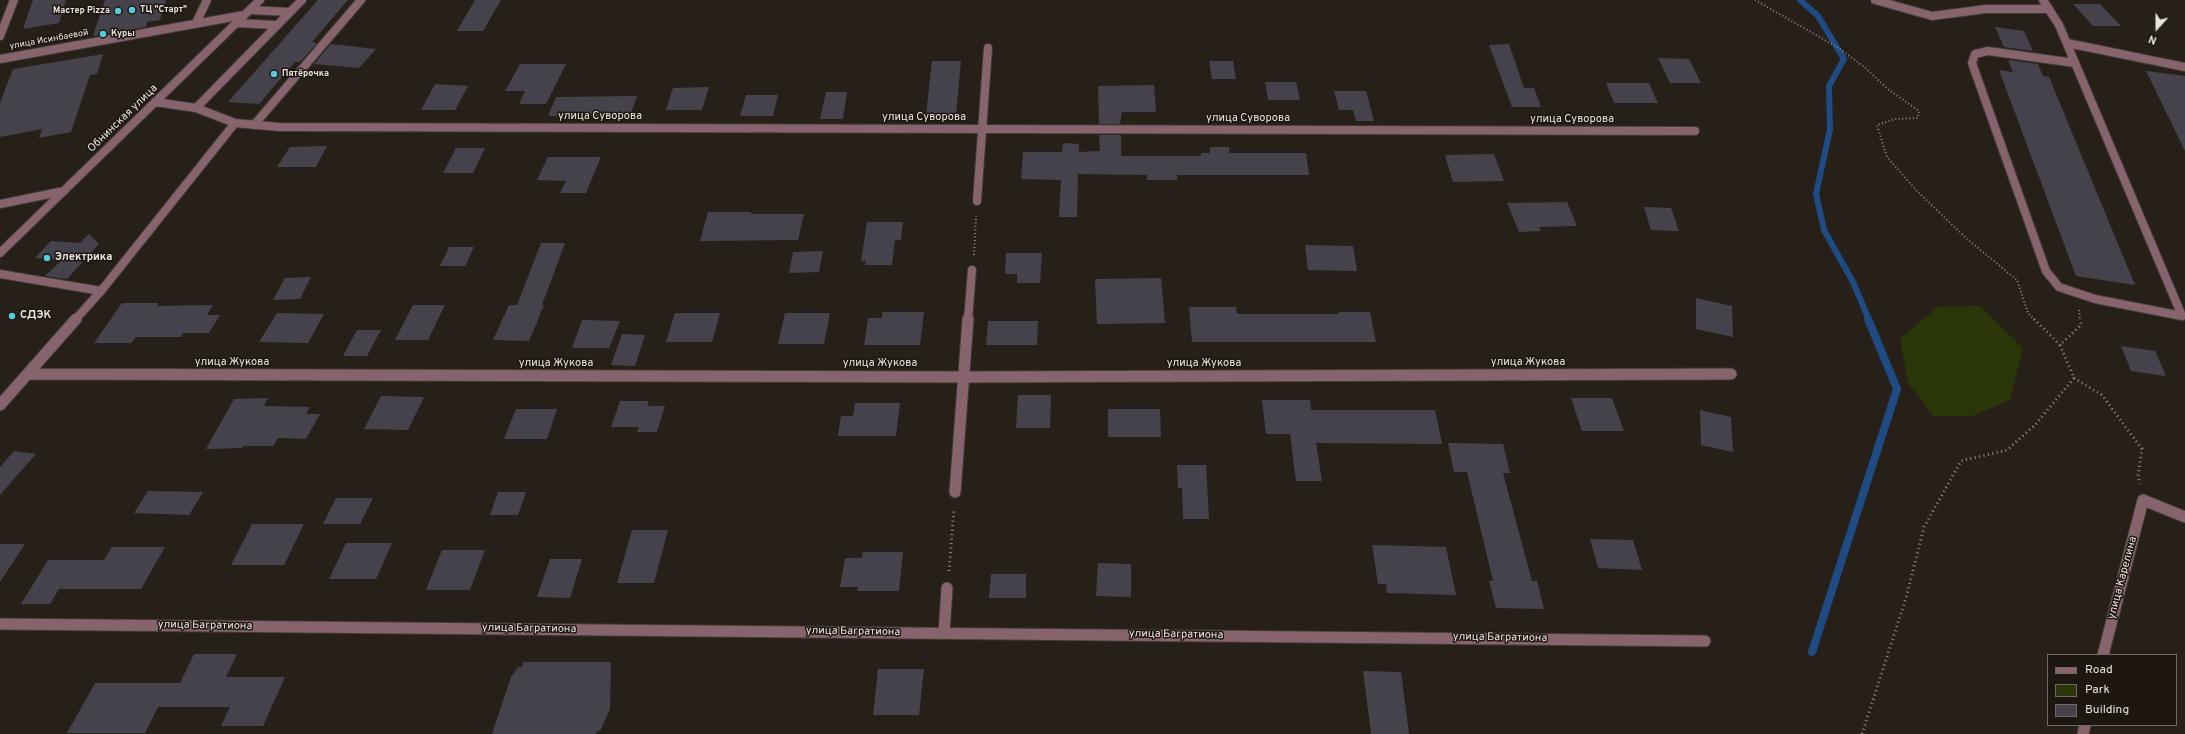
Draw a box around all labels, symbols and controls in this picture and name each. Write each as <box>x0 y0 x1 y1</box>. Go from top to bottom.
marker: ТЦ "Старт" <box>127 5 137 15</box>
place label: ТЦ "Старт" <box>140 5 187 15</box>
place label: Мастер Pizza <box>53 6 110 16</box>
marker: Мастер Pizza <box>113 6 123 16</box>
north arrow <box>2137 8 2177 48</box>
street label: улица Исинбаевой <box>9 28 89 52</box>
marker: Куры <box>98 29 108 39</box>
place label: Куры <box>111 29 135 39</box>
text: N <box>2147 31 2159 47</box>
marker: Пятёрочка <box>269 69 279 79</box>
place label: Пятёрочка <box>282 69 329 79</box>
street label: Обнинская улица <box>85 82 161 156</box>
street label: улица Суворова <box>558 110 642 124</box>
street label: улица Суворова <box>882 111 966 125</box>
street label: улица Суворова <box>1206 112 1290 126</box>
street label: улица Суворова <box>1530 113 1614 127</box>
place label: Электрика <box>55 251 112 265</box>
marker: Электрика <box>42 253 52 263</box>
place label: СДЭК <box>20 309 51 323</box>
marker: СДЭК <box>7 311 17 321</box>
street label: улица Жукова <box>195 356 269 370</box>
street label: улица Жукова <box>1491 356 1565 370</box>
street label: улица Жукова <box>519 357 593 371</box>
street label: улица Жукова <box>843 357 917 371</box>
street label: улица Жукова <box>1167 357 1241 371</box>
street label: улица Карелина <box>2106 535 2140 621</box>
street label: улица Багратиона <box>158 619 252 633</box>
street label: улица Багратиона <box>482 622 576 636</box>
street label: улица Багратиона <box>806 625 900 639</box>
street label: улица Багратиона <box>1129 628 1223 642</box>
street label: улица Багратиона <box>1453 631 1547 645</box>
legend <box>2047 654 2177 726</box>
text: Road <box>2085 662 2113 678</box>
text: Park <box>2085 682 2110 698</box>
text: Building <box>2085 702 2129 718</box>

